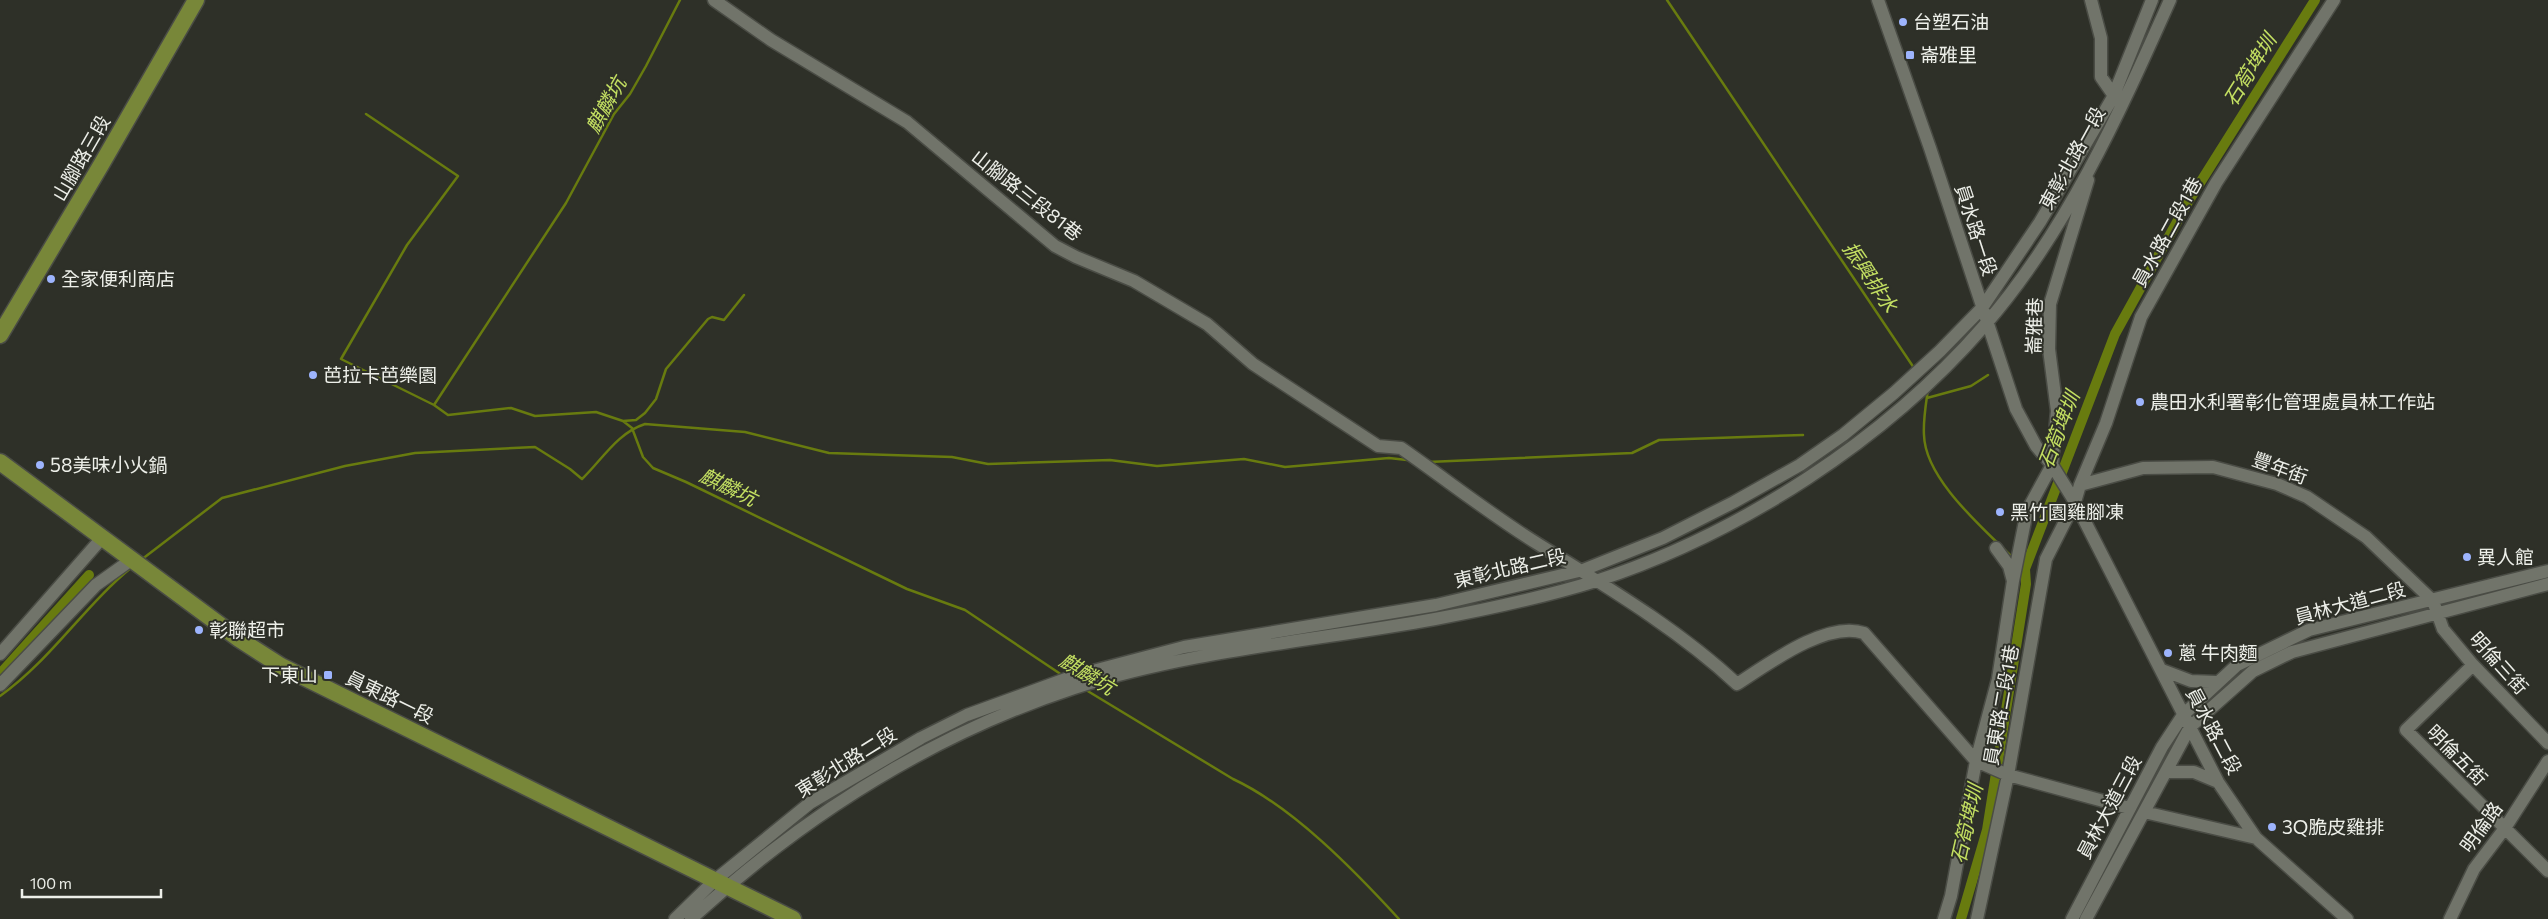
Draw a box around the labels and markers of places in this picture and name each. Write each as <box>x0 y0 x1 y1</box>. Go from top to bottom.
place label: 台塑石油 <box>1913 10 1989 33</box>
marker: 台塑石油 <box>1897 16 1909 28</box>
place label: 崙雅里 <box>1920 43 1977 66</box>
marker: 崙雅里 <box>1904 49 1916 61</box>
place label: 全家便利商店 <box>61 267 175 290</box>
marker: 全家便利商店 <box>45 273 57 285</box>
place label: 芭拉卡芭樂園 <box>323 363 437 386</box>
marker: 芭拉卡芭樂園 <box>307 369 319 381</box>
place label: 農田水利署彰化管理處員林工作站 <box>2150 390 2435 413</box>
marker: 農田水利署彰化管理處員林工作站 <box>2134 396 2146 408</box>
place label: 58美味小火鍋 <box>50 453 167 476</box>
marker: 58美味小火鍋 <box>34 459 46 471</box>
place label: 黑竹園雞腳凍 <box>2010 500 2124 523</box>
marker: 黑竹園雞腳凍 <box>1994 506 2006 518</box>
place label: 異人館 <box>2477 545 2534 568</box>
marker: 異人館 <box>2461 551 2473 563</box>
place label: 彰聯超市 <box>209 618 285 641</box>
marker: 彰聯超市 <box>193 624 205 636</box>
place label: 蔥 牛肉麵 <box>2178 641 2258 664</box>
marker: 蔥 牛肉麵 <box>2162 647 2174 659</box>
place label: 下東山 <box>261 663 318 686</box>
marker: 下東山 <box>322 669 334 681</box>
place label: 3Q脆皮雞排 <box>2282 815 2384 838</box>
marker: 3Q脆皮雞排 <box>2266 821 2278 833</box>

